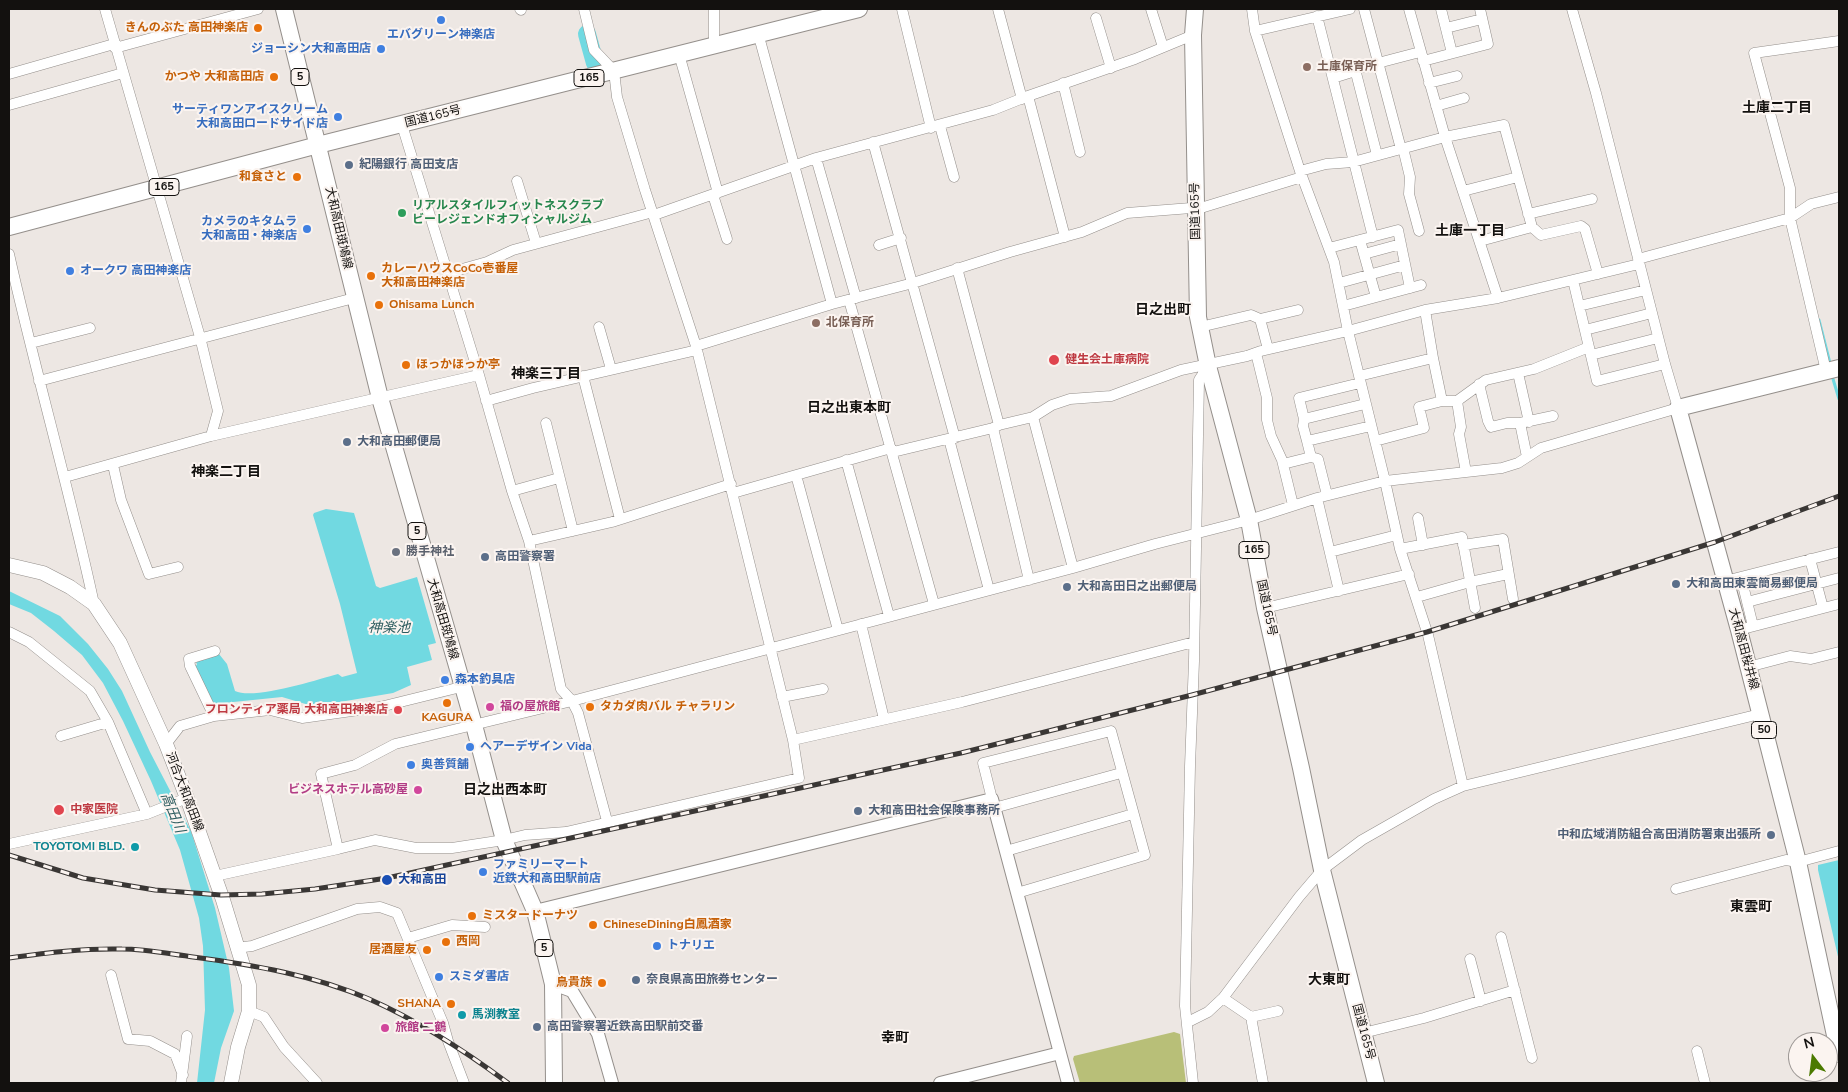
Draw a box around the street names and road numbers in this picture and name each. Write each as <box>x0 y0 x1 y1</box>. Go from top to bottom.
road number: 5 <box>291 68 309 86</box>
road number: 165 <box>574 70 604 86</box>
street label: 国道165号 <box>403 103 463 131</box>
road number: 165 <box>149 178 179 196</box>
street label: 国道165号 <box>1188 182 1204 240</box>
street label: 大和高田斑鳩線 <box>322 185 354 271</box>
road number: 5 <box>408 522 426 540</box>
road number: 165 <box>1239 542 1269 558</box>
street label: 大和高田斑鳩線 <box>424 577 460 661</box>
street label: 国道165号 <box>1253 578 1279 638</box>
street label: 大和高田桜井線 <box>1725 607 1761 691</box>
road number: 50 <box>1752 722 1776 738</box>
street label: 河合大和高田線 <box>162 750 206 834</box>
road number: 5 <box>535 940 553 956</box>
street label: 国道165号 <box>1349 1002 1377 1062</box>

